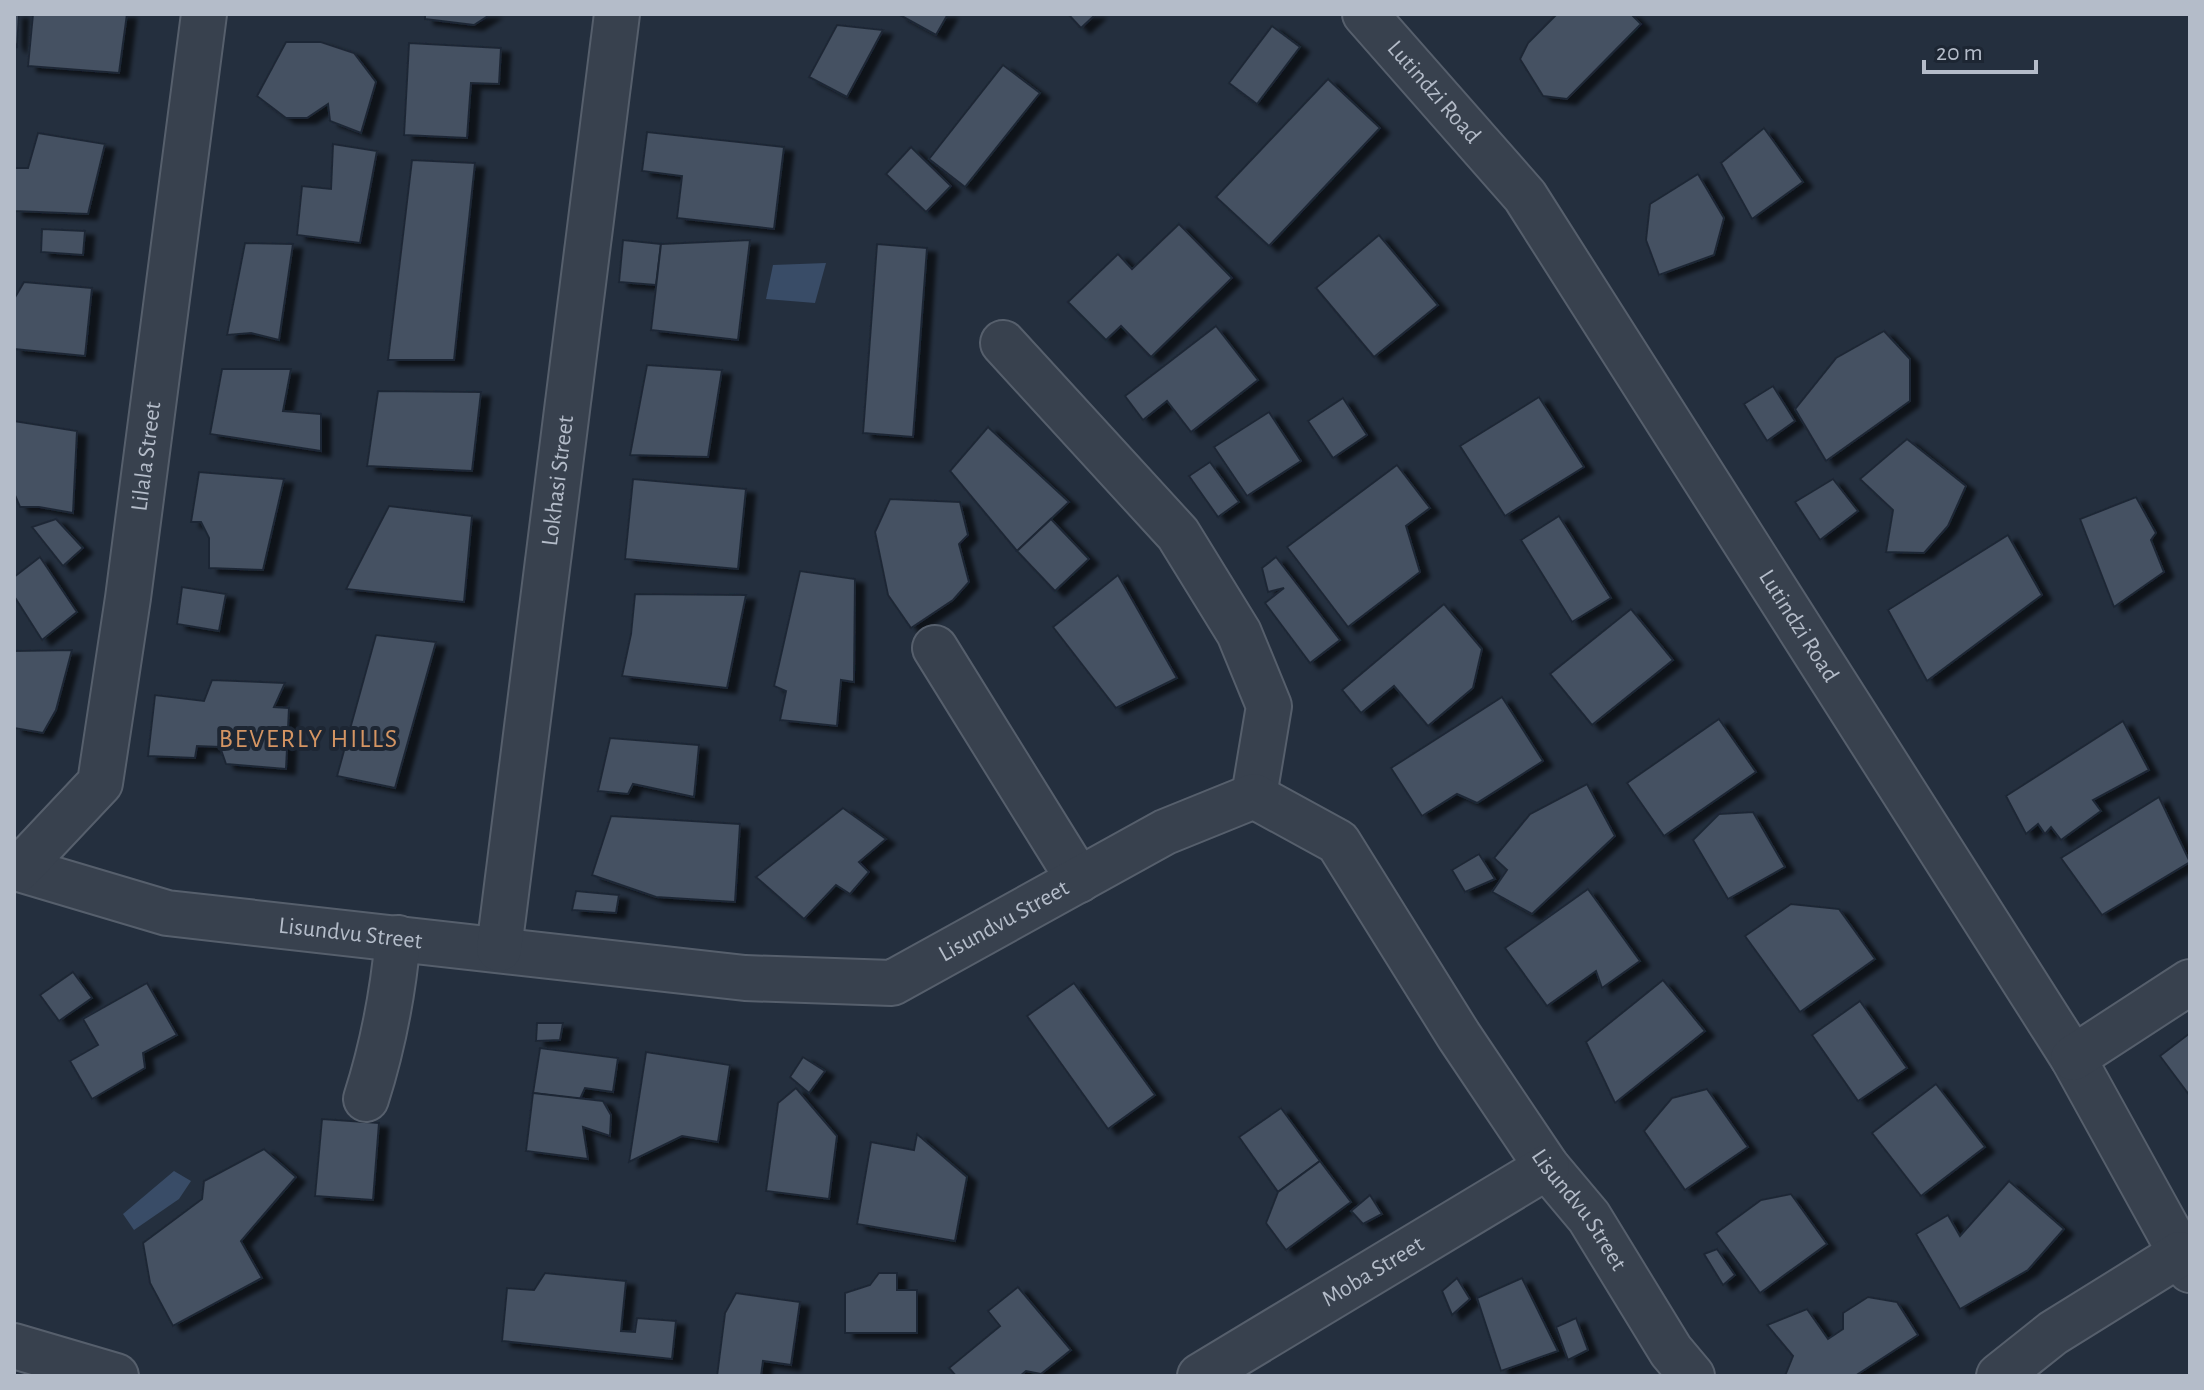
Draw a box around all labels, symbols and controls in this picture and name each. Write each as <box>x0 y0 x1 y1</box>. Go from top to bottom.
scale bar <box>1924 24 2036 74</box>
street label: Lutindzi Road <box>1382 36 1485 148</box>
text: 20 m <box>1936 41 1983 65</box>
street label: Lilala Street <box>127 400 165 513</box>
street label: Lokhasi Street <box>538 414 578 547</box>
street label: Lutindzi Road <box>1754 566 1843 687</box>
district label: BEVERLY HILLS <box>219 726 399 752</box>
street label: Lisundvu Street <box>935 876 1073 967</box>
street label: Lisundvu Street <box>277 914 424 954</box>
street label: Lisundvu Street <box>1527 1145 1631 1275</box>
street label: Moba Street <box>1318 1232 1428 1312</box>

